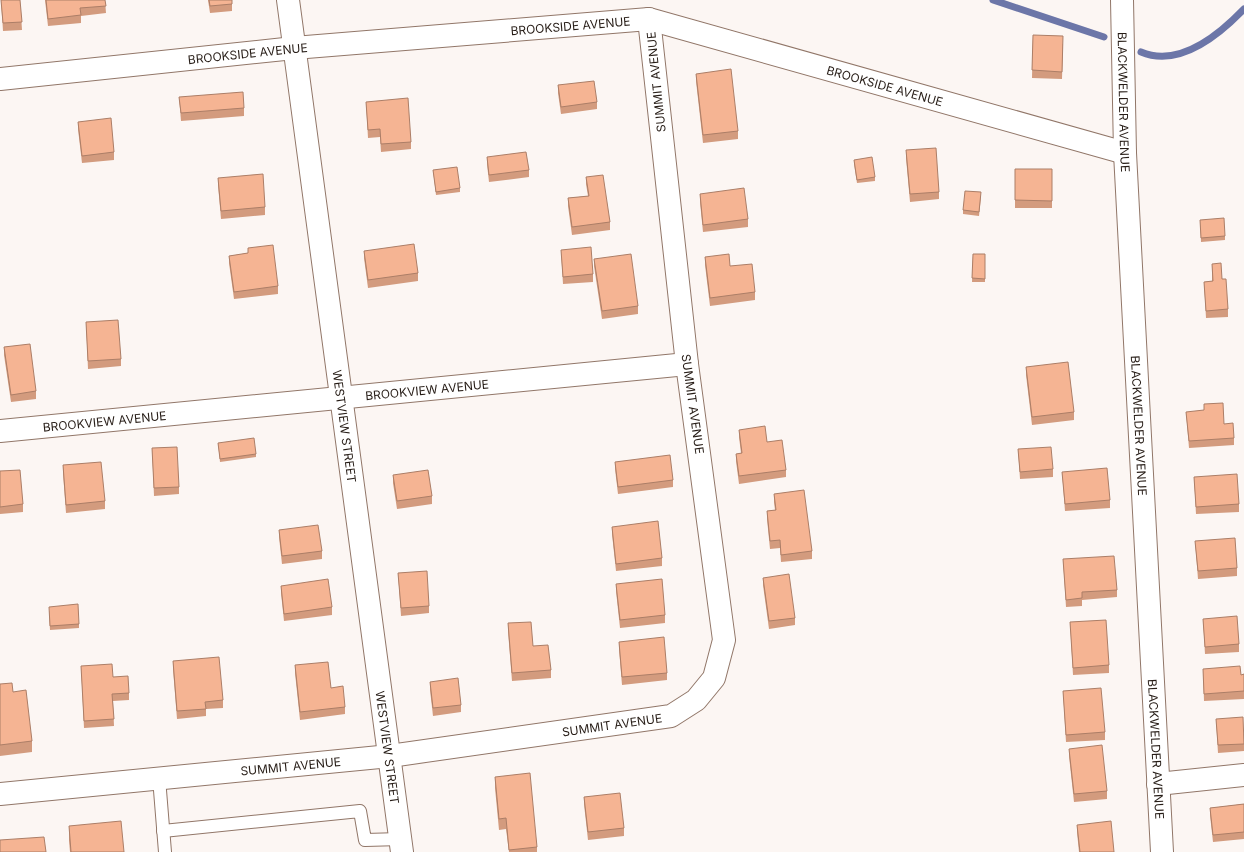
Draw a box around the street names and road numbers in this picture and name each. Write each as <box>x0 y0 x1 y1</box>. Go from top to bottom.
street label: BROOKSIDE AVENUE <box>510 13 631 38</box>
street label: SUMMIT AVENUE <box>643 31 669 133</box>
street label: BLACKWELDER AVENUE <box>1115 32 1134 173</box>
street label: BROOKSIDE AVENUE <box>187 39 308 67</box>
street label: BROOKSIDE AVENUE <box>825 62 945 109</box>
street label: SUMMIT AVENUE <box>679 353 707 455</box>
street label: BLACKWELDER AVENUE <box>1128 355 1151 496</box>
street label: WESTVIEW STREET <box>330 369 360 484</box>
street label: BROOKVIEW AVENUE <box>364 376 489 403</box>
street label: BROOKVIEW AVENUE <box>42 407 167 434</box>
street label: BLACKWELDER AVENUE <box>1145 679 1168 820</box>
street label: WESTVIEW STREET <box>373 690 403 805</box>
street label: SUMMIT AVENUE <box>561 710 663 739</box>
street label: SUMMIT AVENUE <box>240 753 342 778</box>

